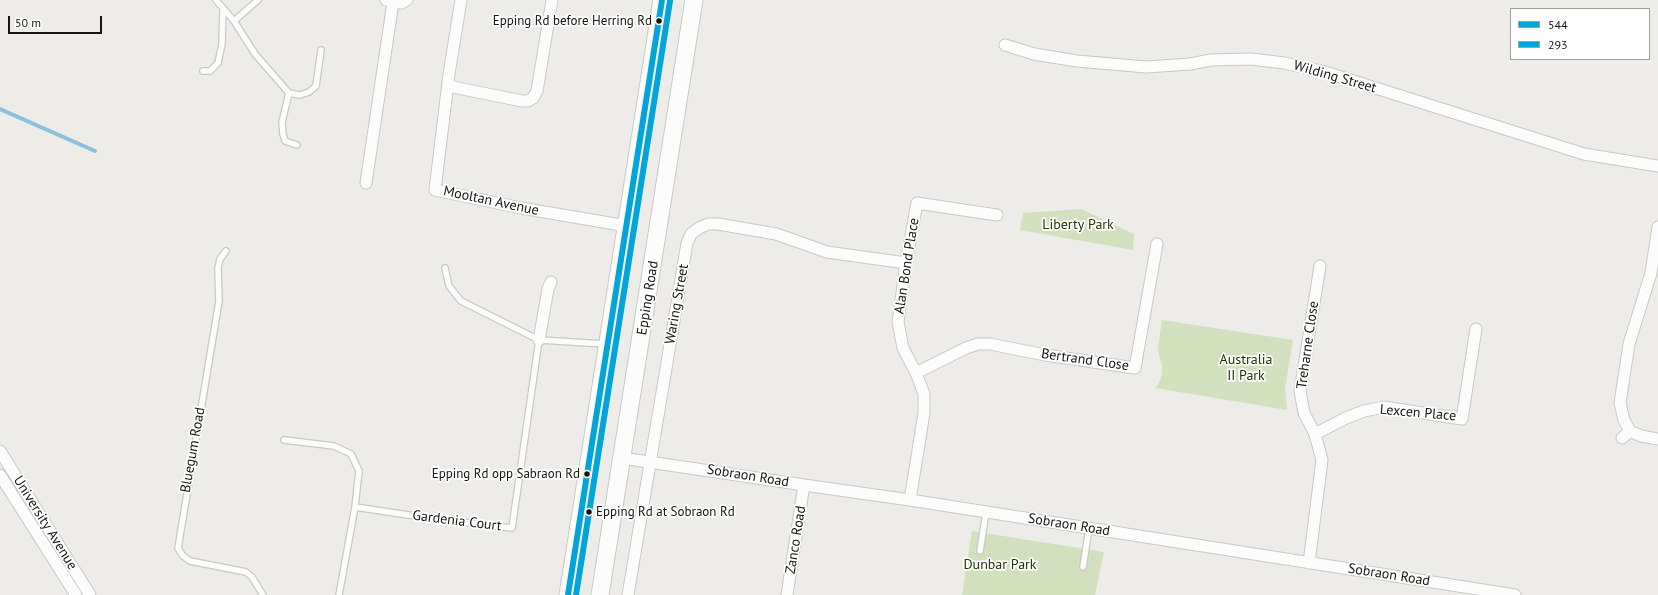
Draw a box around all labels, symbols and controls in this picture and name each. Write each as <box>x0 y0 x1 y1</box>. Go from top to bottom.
scale bar <box>10 8 104 34</box>
legend <box>1510 8 1650 60</box>
place label: Epping Rd before Herring Rd <box>493 13 652 29</box>
text: 50 m <box>15 15 41 30</box>
marker: Epping Rd before Herring Rd <box>654 16 664 26</box>
text: 544 <box>1548 17 1568 32</box>
text: 293 <box>1548 37 1568 52</box>
street label: Wilding Street <box>1292 57 1378 97</box>
street label: Mooltan Avenue <box>442 183 540 219</box>
street label: Alan Bond Place <box>891 217 923 315</box>
park label: Liberty Park <box>1042 217 1114 233</box>
street label: Epping Road <box>634 260 662 336</box>
street label: Waring Street <box>662 263 692 345</box>
street label: Treharne Close <box>1294 300 1322 390</box>
street label: Bertrand Close <box>1040 346 1130 374</box>
park label: Australia II Park <box>1220 352 1272 384</box>
street label: Lexcen Place <box>1379 401 1457 425</box>
street label: Bluegum Road <box>177 406 209 494</box>
street label: Sobraon Road <box>706 461 790 491</box>
place label: Epping Rd opp Sabraon Rd <box>432 466 580 482</box>
marker: Epping Rd opp Sabraon Rd <box>582 469 592 479</box>
street label: University Avenue <box>9 473 81 573</box>
place label: Epping Rd at Sobraon Rd <box>596 504 735 520</box>
street label: Zanco Road <box>782 505 810 575</box>
street label: Gardenia Court <box>412 507 502 535</box>
marker: Epping Rd at Sobraon Rd <box>584 507 594 517</box>
street label: Sobraon Road <box>1027 510 1111 540</box>
park label: Dunbar Park <box>963 557 1037 573</box>
street label: Sobraon Road <box>1347 560 1431 590</box>

